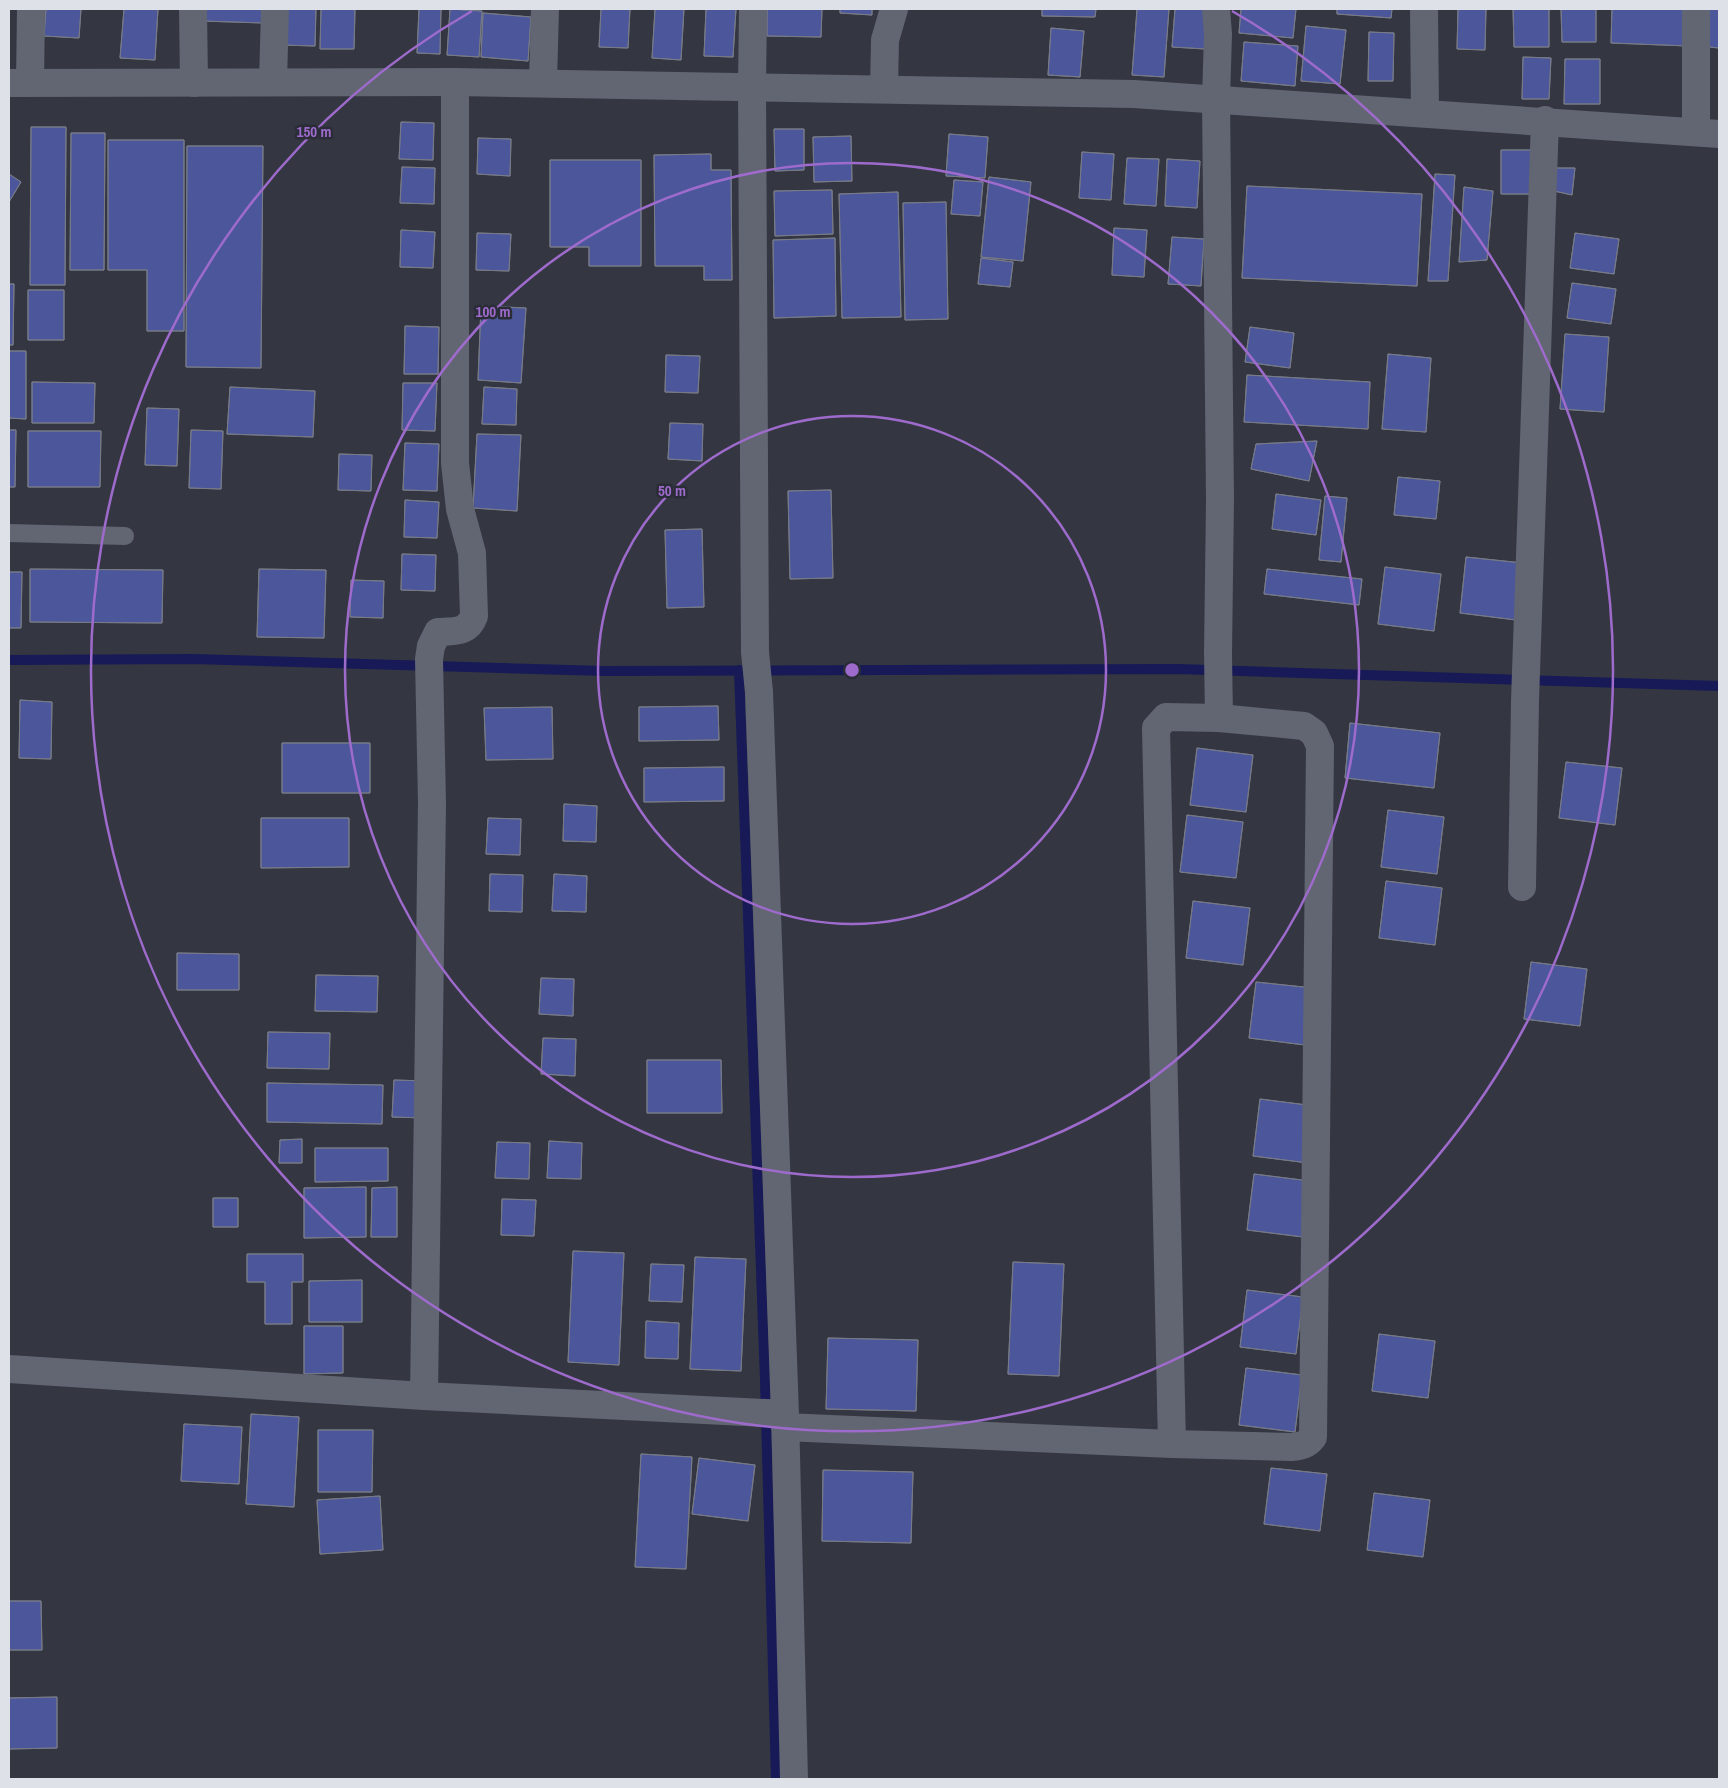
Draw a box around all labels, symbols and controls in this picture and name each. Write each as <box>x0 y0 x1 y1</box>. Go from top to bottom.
text: 150 m <box>297 121 331 142</box>
text: 100 m <box>476 301 510 322</box>
text: 50 m <box>658 480 686 501</box>
centre of rings <box>843 661 861 679</box>

